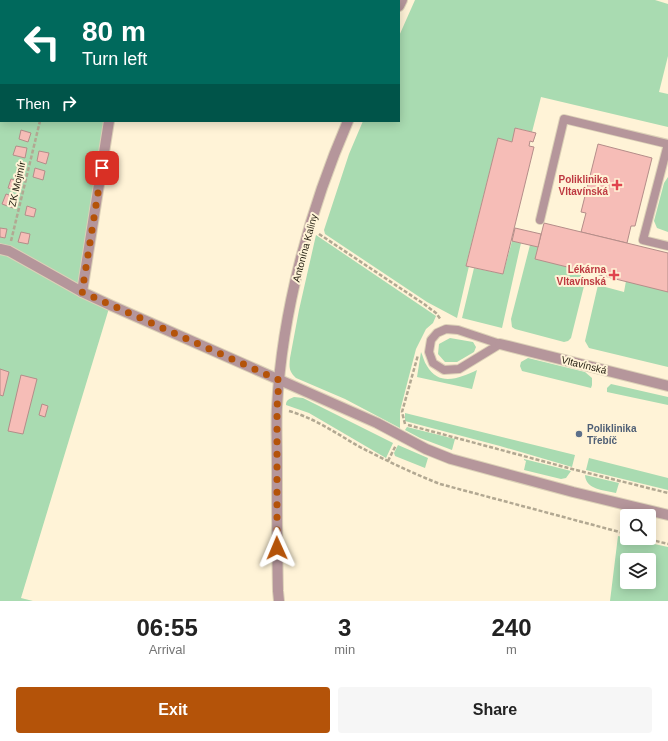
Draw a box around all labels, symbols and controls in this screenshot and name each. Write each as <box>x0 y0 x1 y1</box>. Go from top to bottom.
icon: left <box>16 16 68 68</box>
text: 80 m <box>82 16 146 47</box>
text: Turn left <box>82 49 147 69</box>
icon: right <box>58 92 80 114</box>
text: Then <box>16 95 50 112</box>
pin <box>85 151 119 185</box>
icon: arrive <box>91 157 113 179</box>
street label: ZK Mojmír <box>6 160 28 208</box>
place label: Poliklinika Vltavínská <box>559 174 608 197</box>
marker: Poliklinika Vltavínská <box>611 179 623 191</box>
street label: Antonína Kaliny <box>291 213 319 283</box>
place label: Lékárna Vltavínská <box>557 264 606 287</box>
marker: Lékárna Vltavínská <box>609 270 619 280</box>
street label: Vltavínská <box>560 354 608 376</box>
place label: Poliklinika Třebíč <box>587 423 637 446</box>
marker: Poliklinika Třebíč <box>574 429 584 439</box>
map controls <box>620 509 656 589</box>
button: search <box>620 509 656 545</box>
position arrow <box>256 527 298 569</box>
button: layers <box>620 553 656 589</box>
text: 06:55 <box>136 614 198 641</box>
text: 3 <box>338 614 351 641</box>
text: 240 <box>492 614 532 641</box>
text: Arrival <box>149 642 186 657</box>
text: min <box>334 642 355 657</box>
text: m <box>506 642 517 657</box>
button: Exit <box>16 687 330 733</box>
button: Share <box>338 687 652 733</box>

